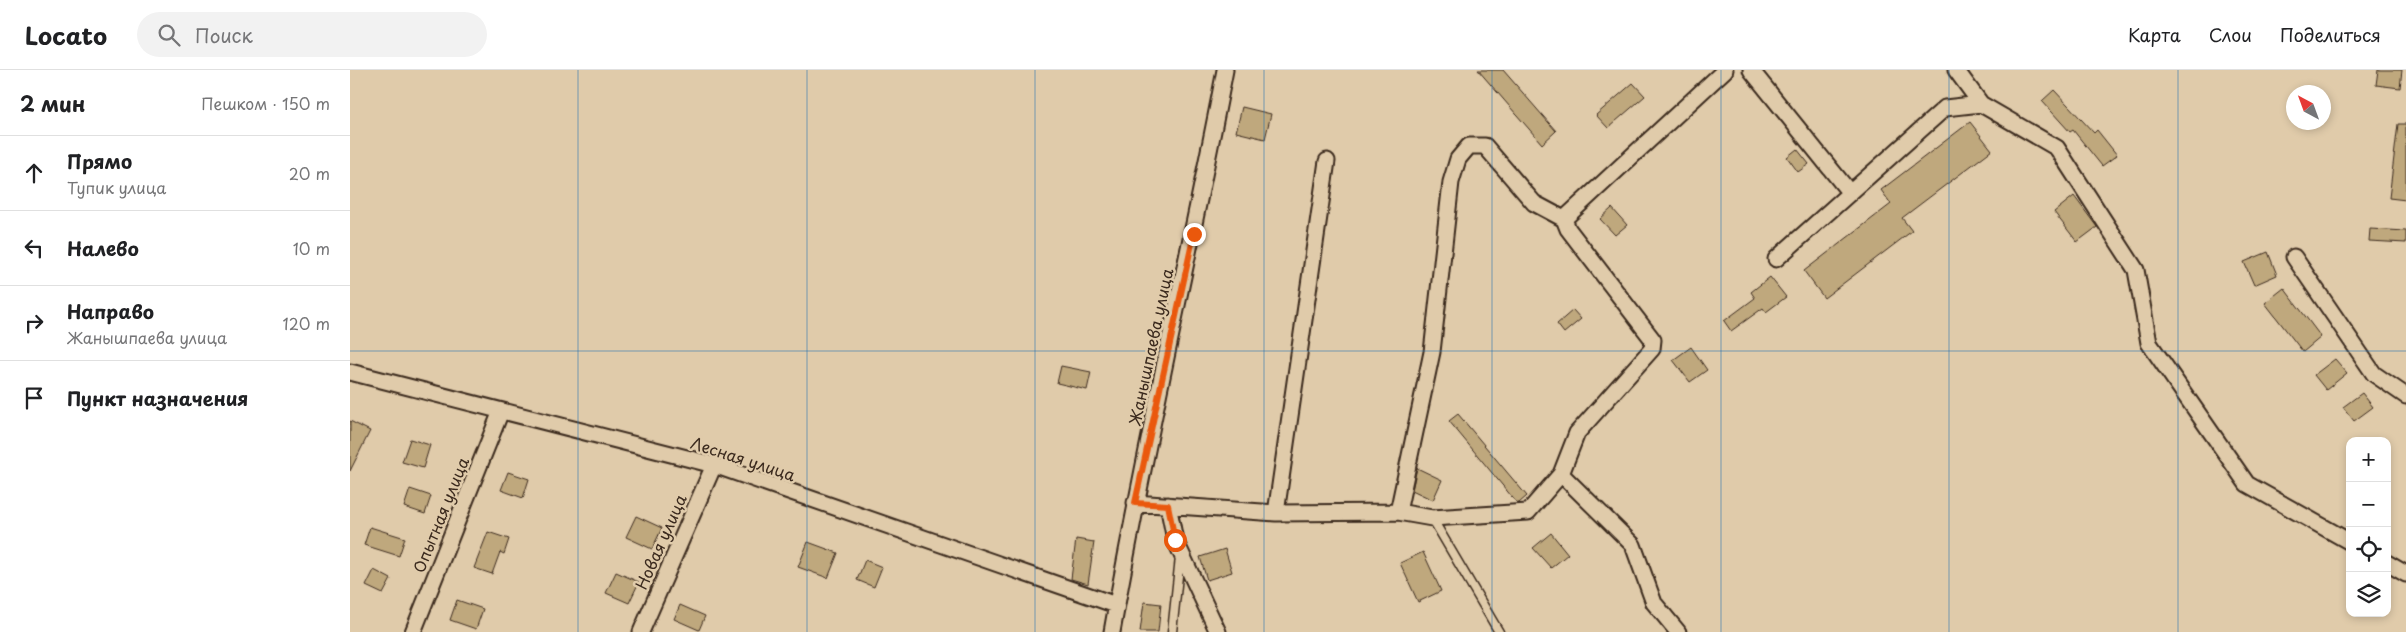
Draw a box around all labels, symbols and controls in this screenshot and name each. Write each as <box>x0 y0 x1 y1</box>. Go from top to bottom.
search box <box>137 12 487 57</box>
text: Locato <box>25 17 107 53</box>
icon: search <box>155 21 183 49</box>
text: Поиск <box>195 21 253 49</box>
text: Карта <box>2128 21 2181 48</box>
text: Слои <box>2209 21 2252 48</box>
text: Поделиться <box>2280 21 2381 48</box>
north arrow <box>2286 85 2331 130</box>
text: 2 мин <box>20 87 85 119</box>
text: Пешком · 150 m <box>201 91 330 115</box>
text: Прямо <box>67 147 132 175</box>
icon: ahead <box>20 159 48 187</box>
text: 20 m <box>289 161 330 185</box>
text: Тупик улица <box>67 175 166 199</box>
route end <box>1183 223 1206 246</box>
icon: left <box>20 234 48 262</box>
text: Налево <box>67 234 139 262</box>
text: 10 m <box>293 236 330 260</box>
street label: Жанышпаева улица <box>1122 266 1178 428</box>
text: Направо <box>67 297 154 325</box>
icon: right <box>20 309 48 337</box>
text: 120 m <box>283 311 330 335</box>
text: Жанышпаева улица <box>67 325 227 349</box>
icon: arrive <box>20 384 48 412</box>
text: Пункт назначения <box>67 384 248 412</box>
street label: Лесная улица <box>688 430 799 486</box>
map controls <box>2346 437 2391 617</box>
button: + <box>2346 437 2391 482</box>
street label: Опытная улица <box>406 453 474 576</box>
button: − <box>2346 482 2391 527</box>
street label: Новая улица <box>628 490 692 593</box>
button: locate <box>2346 527 2391 572</box>
route start <box>1164 529 1187 552</box>
button: layers <box>2346 572 2391 617</box>

